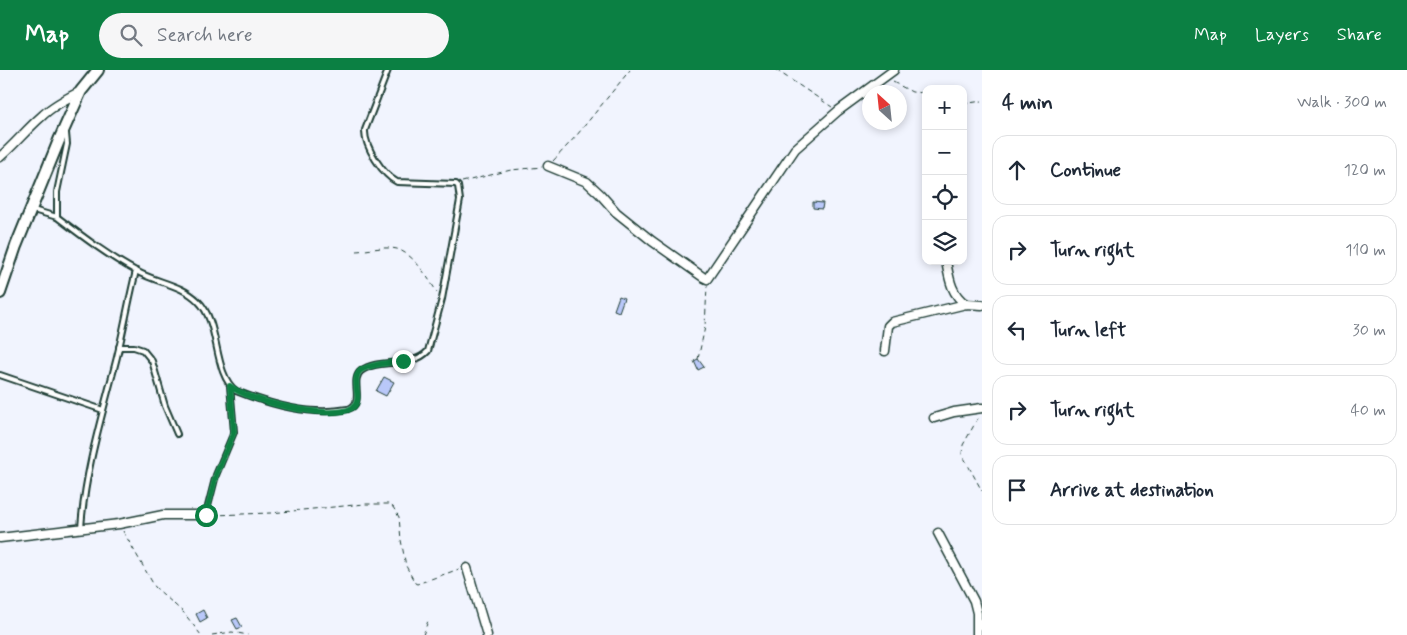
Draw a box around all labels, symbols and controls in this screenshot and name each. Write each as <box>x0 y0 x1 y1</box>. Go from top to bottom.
search box <box>99 13 449 58</box>
text: Map <box>25 20 69 51</box>
icon: search <box>117 21 145 49</box>
text: Search here <box>157 23 253 48</box>
text: Map <box>1194 23 1227 47</box>
text: Layers <box>1255 23 1309 47</box>
text: Share <box>1337 23 1382 47</box>
north arrow <box>862 85 907 130</box>
map controls <box>922 85 967 265</box>
button: + <box>922 85 967 130</box>
text: 4 min <box>1002 89 1053 117</box>
text: Walk · 300 m <box>1297 92 1387 113</box>
button: − <box>922 130 967 175</box>
icon: ahead <box>1003 156 1031 184</box>
text: Continue <box>1050 158 1121 183</box>
text: 120 m <box>1344 160 1386 181</box>
button: locate <box>922 175 967 220</box>
button: layers <box>922 220 967 265</box>
icon: right <box>1003 236 1031 264</box>
text: Turn right <box>1050 238 1134 263</box>
text: 110 m <box>1345 240 1386 261</box>
icon: left <box>1003 316 1031 344</box>
text: Turn left <box>1050 318 1126 343</box>
text: 30 m <box>1353 320 1386 341</box>
route end <box>392 350 415 373</box>
icon: right <box>1003 396 1031 424</box>
text: Turn right <box>1050 398 1134 423</box>
text: 40 m <box>1350 400 1386 421</box>
icon: arrive <box>1003 476 1031 504</box>
text: Arrive at destination <box>1050 478 1214 503</box>
route start <box>195 504 218 527</box>

